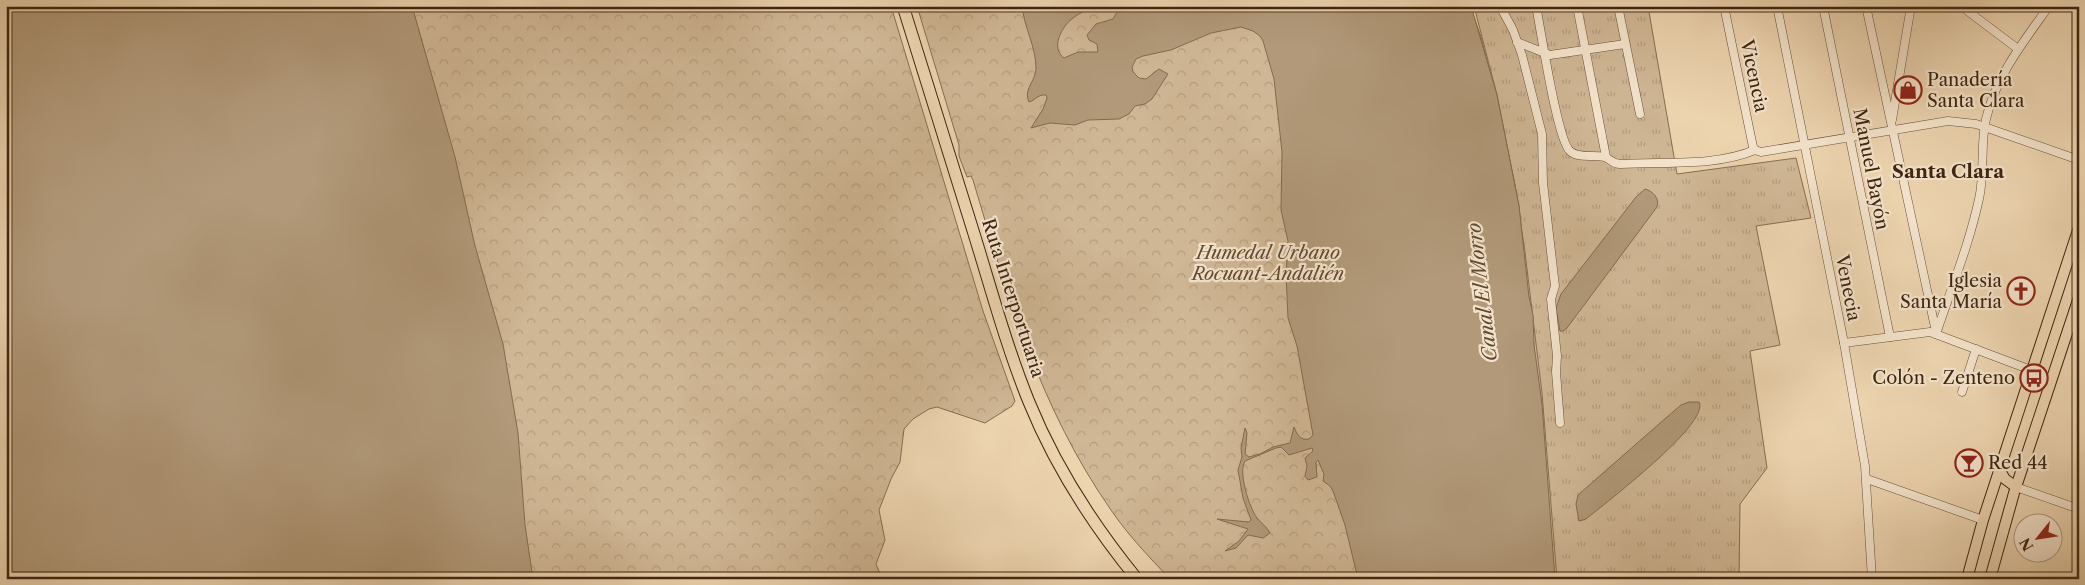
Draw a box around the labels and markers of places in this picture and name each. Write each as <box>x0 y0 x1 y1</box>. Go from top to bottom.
place label: Panadería Santa Clara <box>1927 69 2025 112</box>
shop icon: Panadería Santa Clara <box>1893 75 1923 105</box>
place label: Iglesia Santa María <box>1900 270 2003 313</box>
church icon: Iglesia Santa María <box>2006 276 2036 306</box>
bus stop icon: Colón - Zenteno <box>2019 363 2049 393</box>
place label: Colón - Zenteno <box>1872 367 2015 389</box>
bar icon: Red 44 <box>1954 448 1984 478</box>
place label: Red 44 <box>1988 452 2048 474</box>

